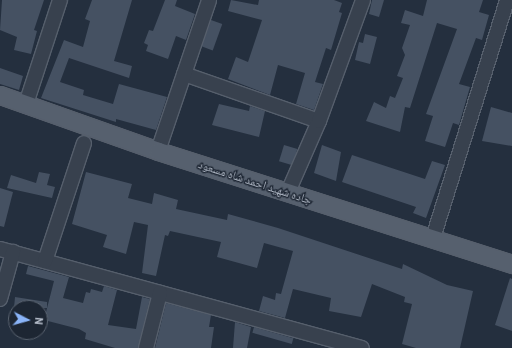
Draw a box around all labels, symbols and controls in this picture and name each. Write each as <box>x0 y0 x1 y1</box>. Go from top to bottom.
street label: جاده شهيد احمد شاه مسعود <box>196 157 314 207</box>
north arrow <box>8 300 48 340</box>
text: N <box>33 317 46 326</box>

